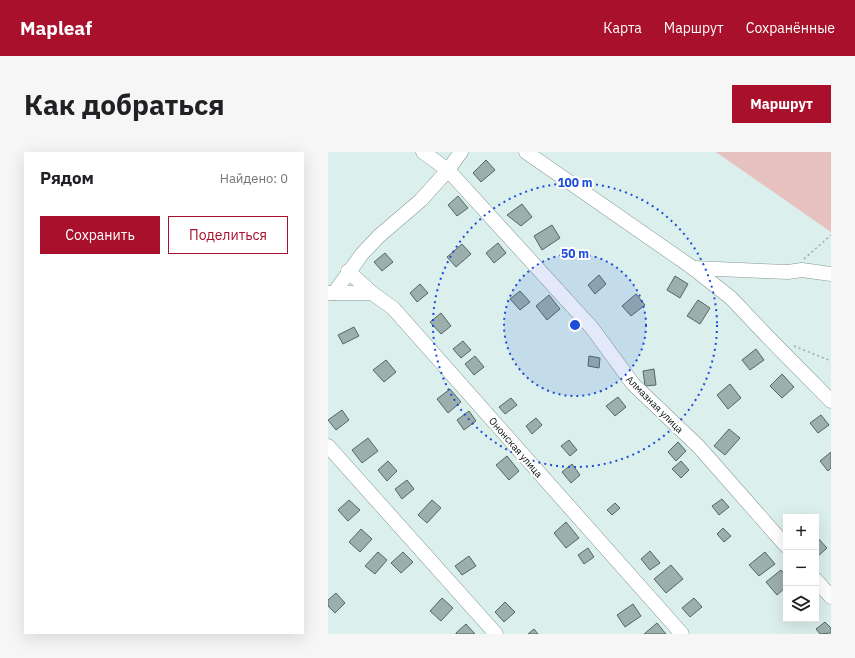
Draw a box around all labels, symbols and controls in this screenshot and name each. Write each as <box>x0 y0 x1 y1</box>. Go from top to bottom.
text: Mapleaf <box>20 16 92 40</box>
text: Карта <box>603 19 642 37</box>
text: Маршрут <box>664 19 724 37</box>
text: Сохранённые <box>746 19 835 37</box>
button: Маршрут <box>732 85 831 123</box>
text: Как добраться <box>24 86 225 123</box>
text: Рядом <box>40 167 94 189</box>
text: Найдено: 0 <box>220 170 288 187</box>
text: 100 m <box>557 175 593 190</box>
button: Сохранить <box>40 216 160 254</box>
button: Поделиться <box>168 216 288 254</box>
text: 50 m <box>561 246 589 261</box>
centre of rings <box>568 318 582 332</box>
street label: Алмазная улица <box>623 373 687 436</box>
street label: Ононская улица <box>486 415 546 481</box>
map controls <box>783 514 819 622</box>
button: + <box>783 514 819 550</box>
button: − <box>783 550 819 586</box>
button: layers <box>783 586 819 622</box>

